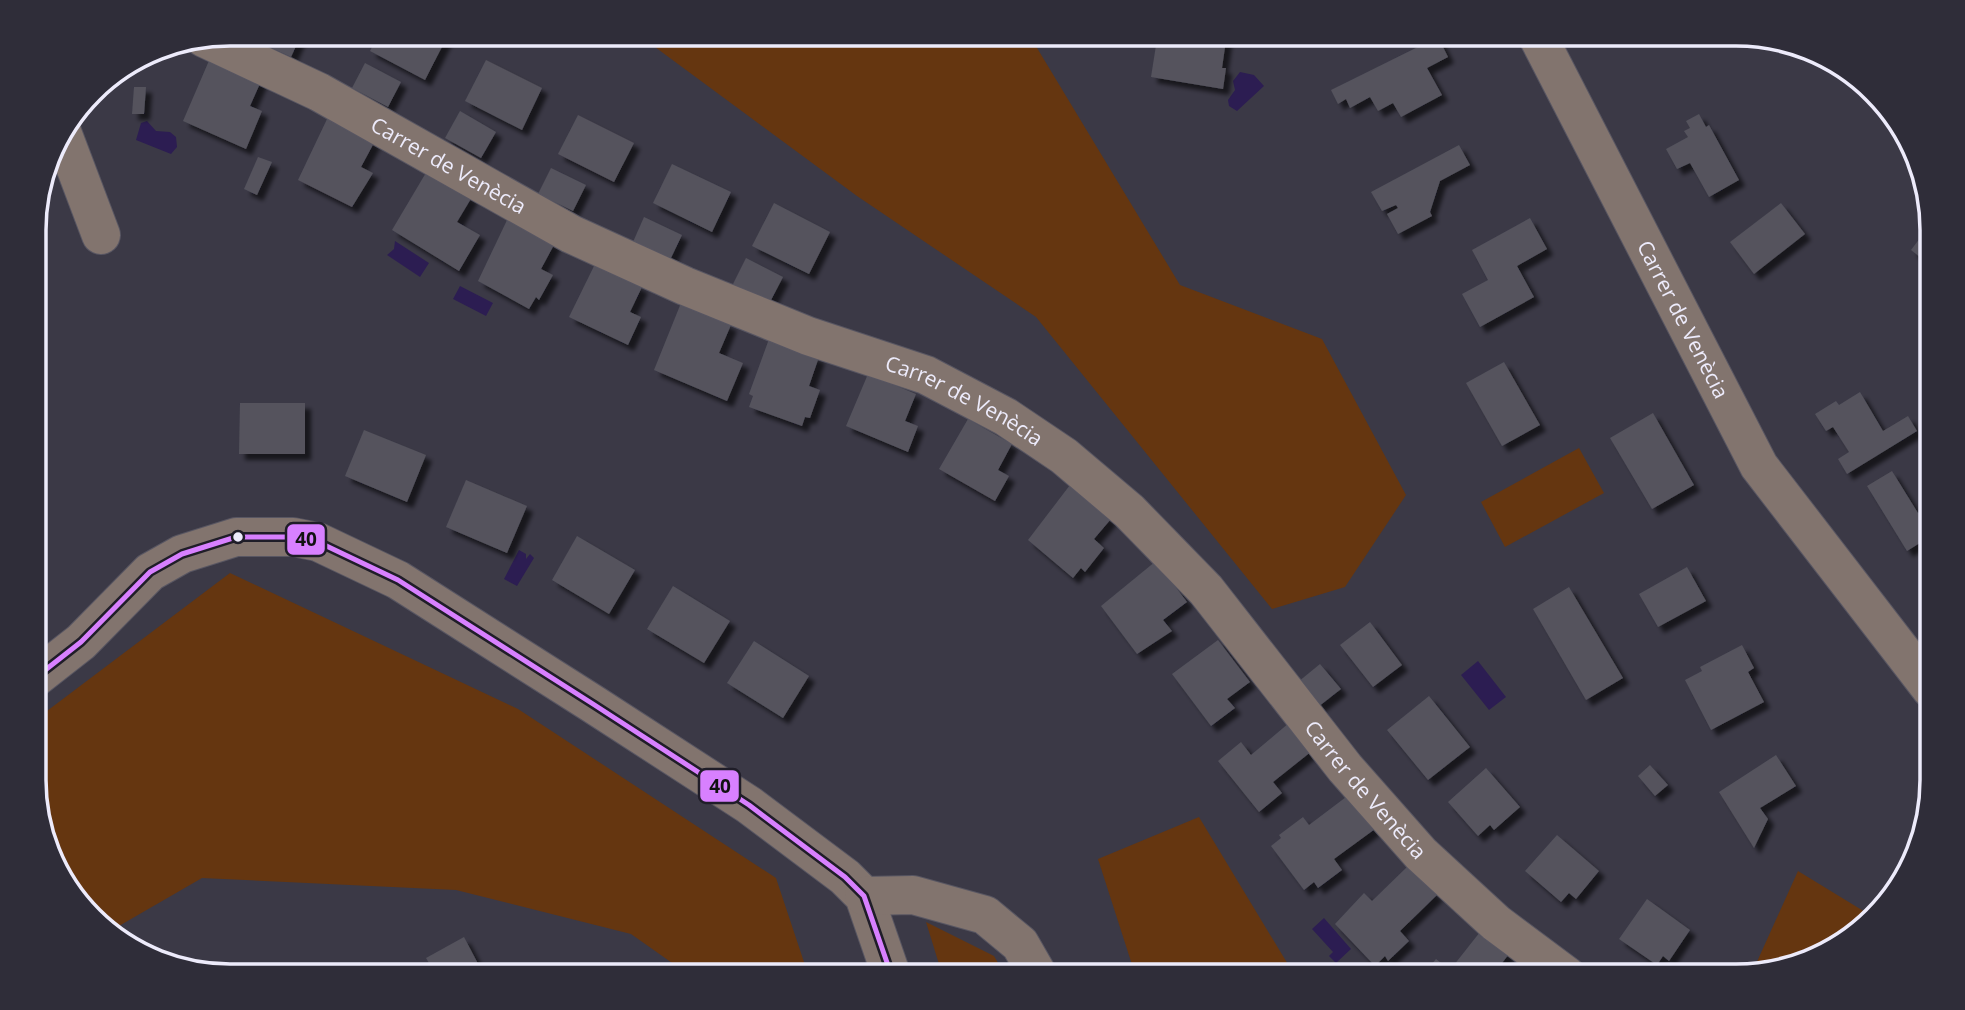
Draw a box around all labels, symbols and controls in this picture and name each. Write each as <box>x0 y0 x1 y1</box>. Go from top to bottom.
street label: Carrer de Venècia <box>366 110 531 220</box>
street label: Carrer de Venècia <box>1631 235 1736 403</box>
street label: Carrer de Venècia <box>882 349 1049 452</box>
line badge: 40 <box>286 523 326 556</box>
text: 40 <box>295 526 317 552</box>
unlabelled marker <box>231 530 245 544</box>
street label: Carrer de Venècia <box>1299 714 1433 865</box>
line badge: 40 <box>699 769 740 803</box>
text: 40 <box>709 773 731 799</box>

